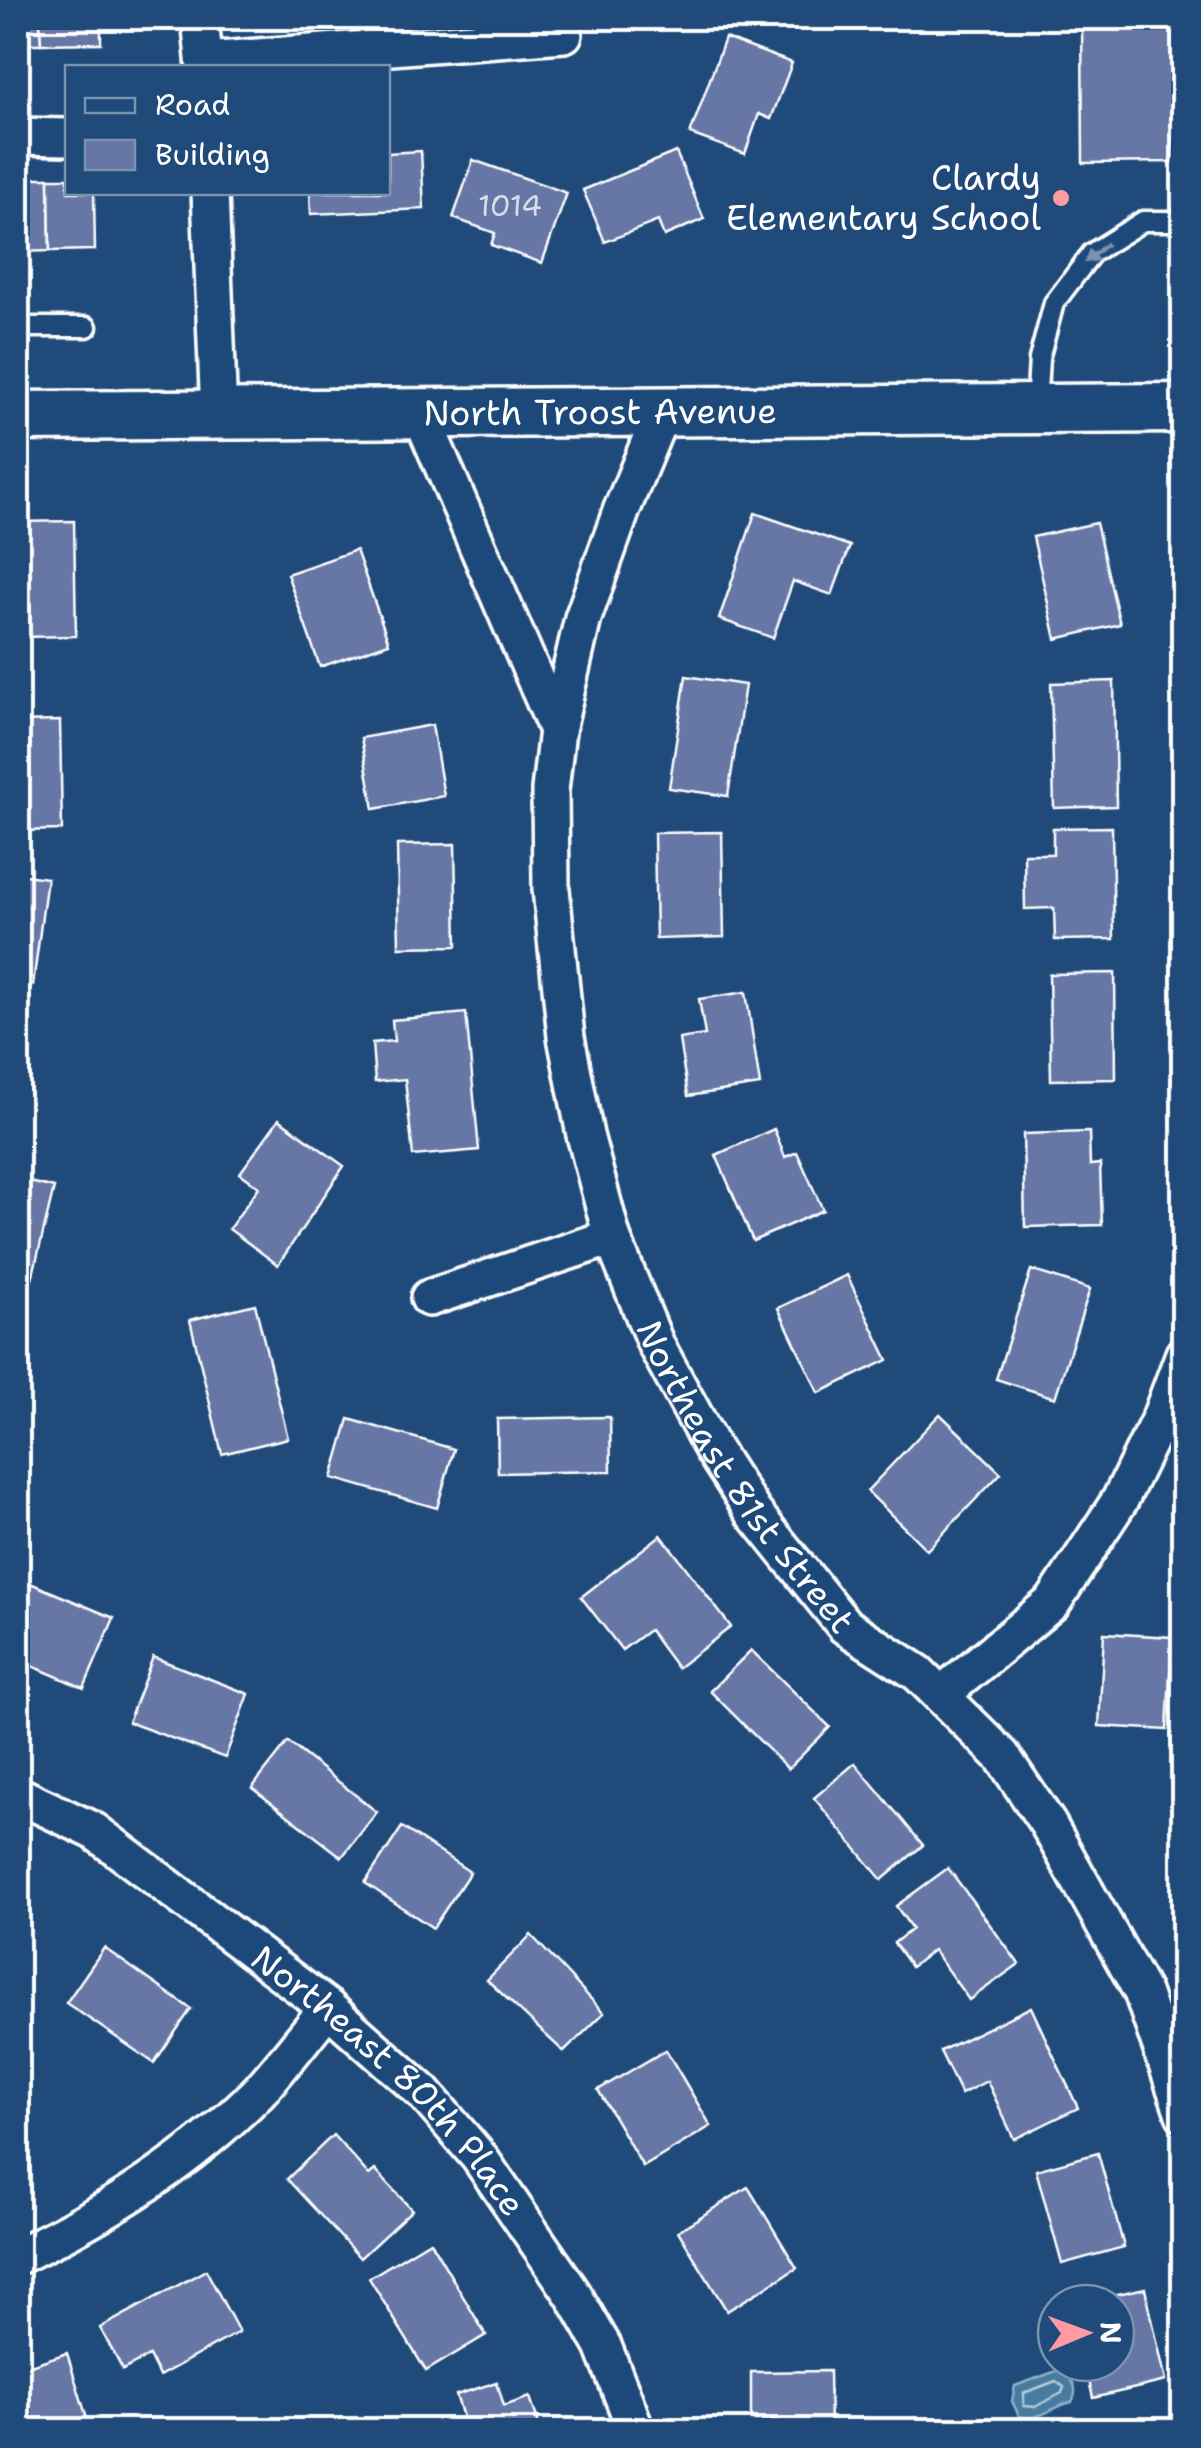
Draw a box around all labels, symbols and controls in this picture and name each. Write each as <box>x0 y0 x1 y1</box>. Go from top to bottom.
legend <box>65 65 390 195</box>
text: Road <box>155 84 230 125</box>
text: Building <box>155 134 270 175</box>
place label: Clardy Elementary School <box>726 154 1041 241</box>
house number: 1014 <box>478 185 542 226</box>
marker: Clardy Elementary School <box>1050 187 1072 209</box>
one-way arrow <box>1084 242 1109 263</box>
street label: North Troost Avenue <box>423 387 777 436</box>
street label: Northeast 81st Street <box>626 1313 866 1643</box>
street label: Northeast 80th Place <box>242 1934 537 2225</box>
north arrow <box>1036 2283 1136 2383</box>
text: N <box>1092 2321 1130 2344</box>

